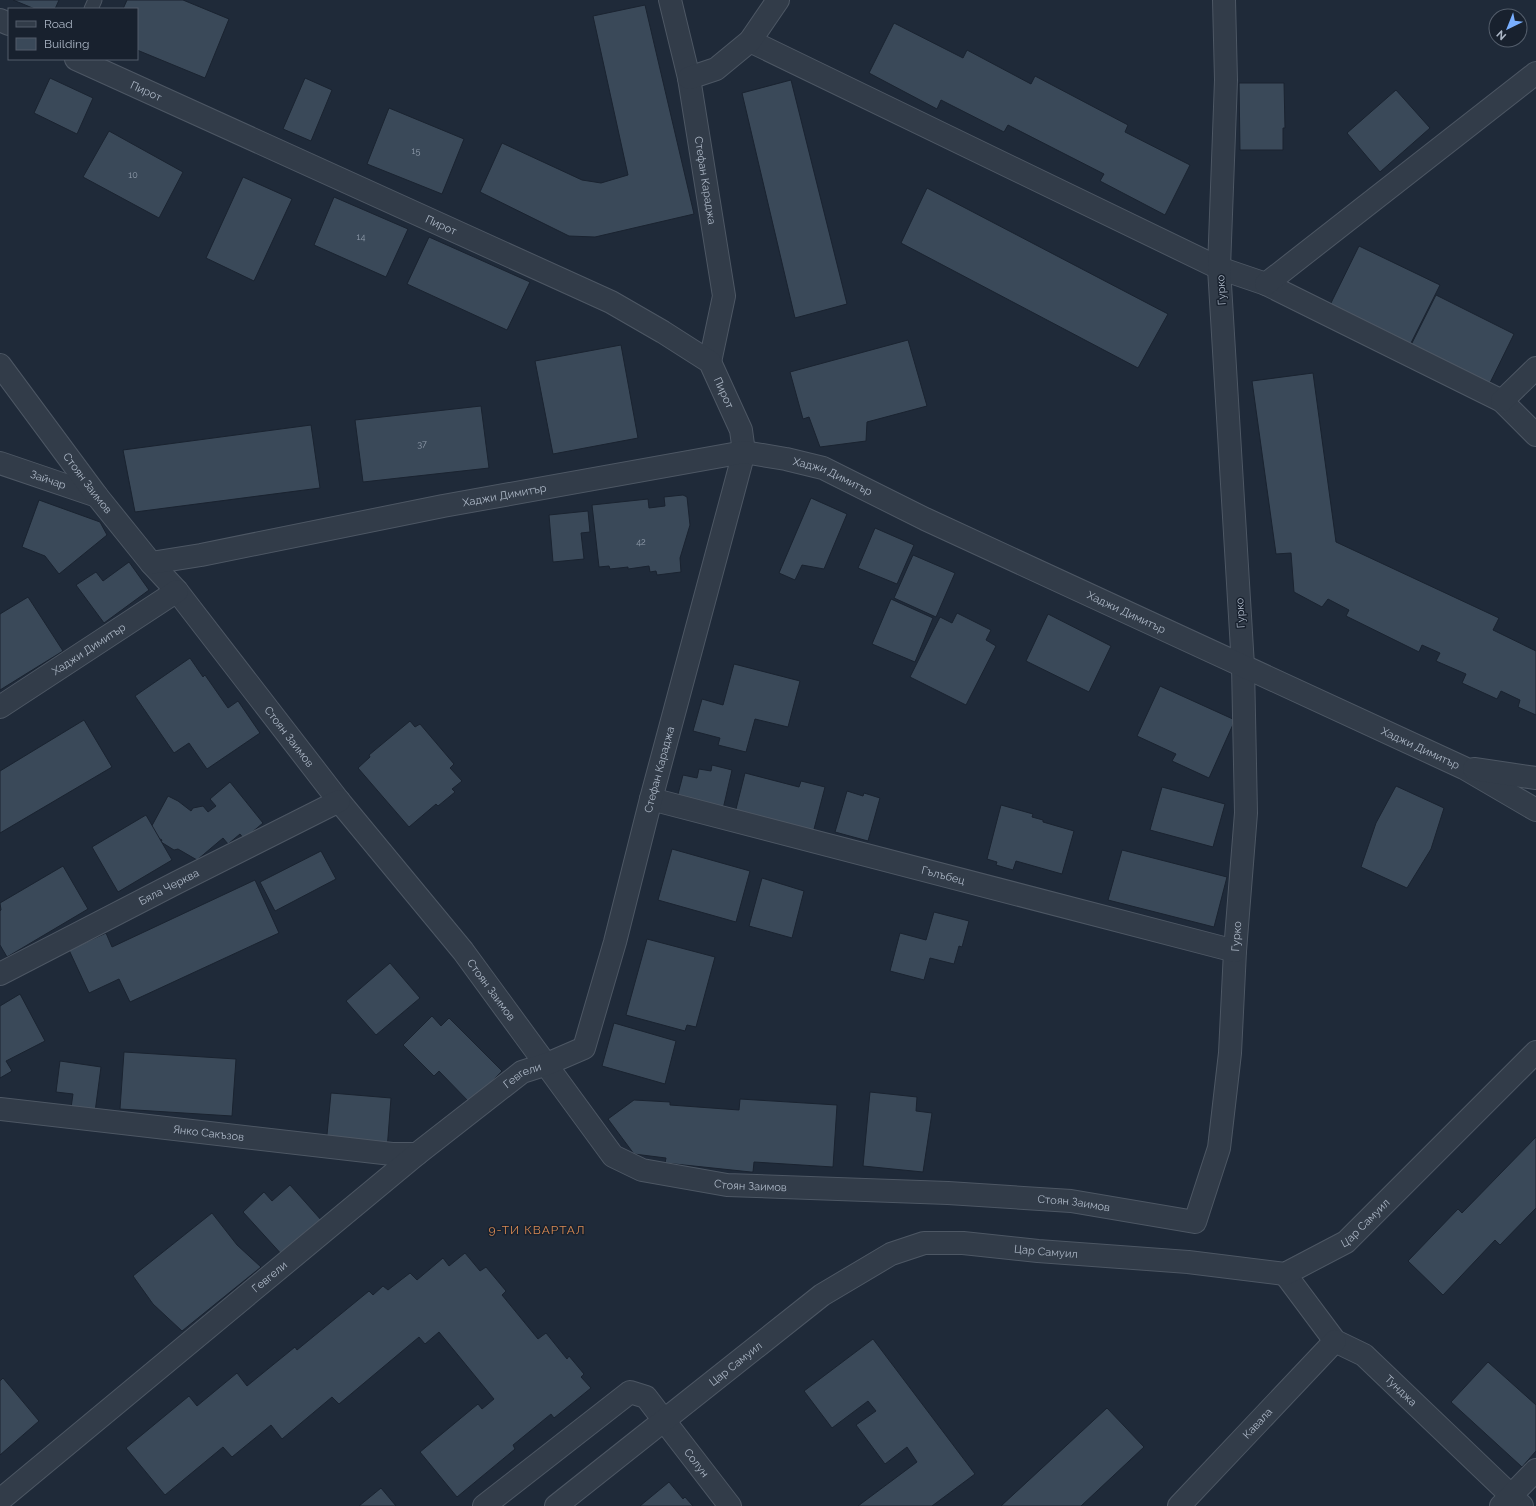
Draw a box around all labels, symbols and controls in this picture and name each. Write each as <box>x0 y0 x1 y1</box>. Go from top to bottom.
legend <box>8 8 138 60</box>
north arrow <box>1488 8 1528 48</box>
text: Road <box>44 17 73 31</box>
text: N <box>1494 27 1509 43</box>
text: Building <box>44 37 90 51</box>
street label: Пирот <box>128 79 164 104</box>
street label: Стефан Караджа <box>691 135 718 225</box>
house number: 15 <box>412 146 420 156</box>
house number: 10 <box>128 170 138 180</box>
street label: Пирот <box>423 213 459 238</box>
house number: 14 <box>357 232 365 242</box>
street label: Гурко <box>1214 274 1229 305</box>
street label: Пирот <box>711 375 737 411</box>
house number: 37 <box>417 439 427 449</box>
street label: Стоян Заимов <box>60 450 115 516</box>
street label: Хаджи Димитър <box>792 455 875 499</box>
street label: Зайчар <box>28 468 68 492</box>
street label: Хаджи Димитър <box>462 482 548 509</box>
house number: 42 <box>636 537 646 547</box>
street label: Хаджи Димитър <box>1085 589 1168 636</box>
street label: Гурко <box>1233 597 1248 628</box>
street label: Хаджи Димитър <box>50 620 128 678</box>
street label: Стоян Заимов <box>261 704 316 770</box>
street label: Стефан Караджа <box>642 725 677 814</box>
street label: Хаджи Димитър <box>1379 725 1462 772</box>
street label: Гълъбец <box>920 864 967 888</box>
street label: Бяла Черква <box>137 866 201 908</box>
street label: Гурко <box>1229 920 1244 952</box>
street label: Стоян Заимов <box>464 957 518 1023</box>
street label: Гевгели <box>501 1060 543 1091</box>
street label: Янко Сакъзов <box>172 1123 245 1144</box>
street label: Стоян Заимов <box>713 1177 787 1194</box>
street label: Стоян Заимов <box>1037 1193 1111 1215</box>
street label: Цар Самуил <box>1339 1196 1393 1250</box>
district label: 9-ТИ КВАРТАЛ <box>488 1223 586 1237</box>
street label: Цар Самуил <box>1014 1243 1078 1261</box>
street label: Гевгели <box>249 1259 290 1295</box>
street label: Цар Самуил <box>707 1339 765 1389</box>
street label: Тунджа <box>1382 1372 1419 1409</box>
street label: Кавала <box>1240 1406 1275 1441</box>
street label: Солун <box>681 1446 711 1480</box>

